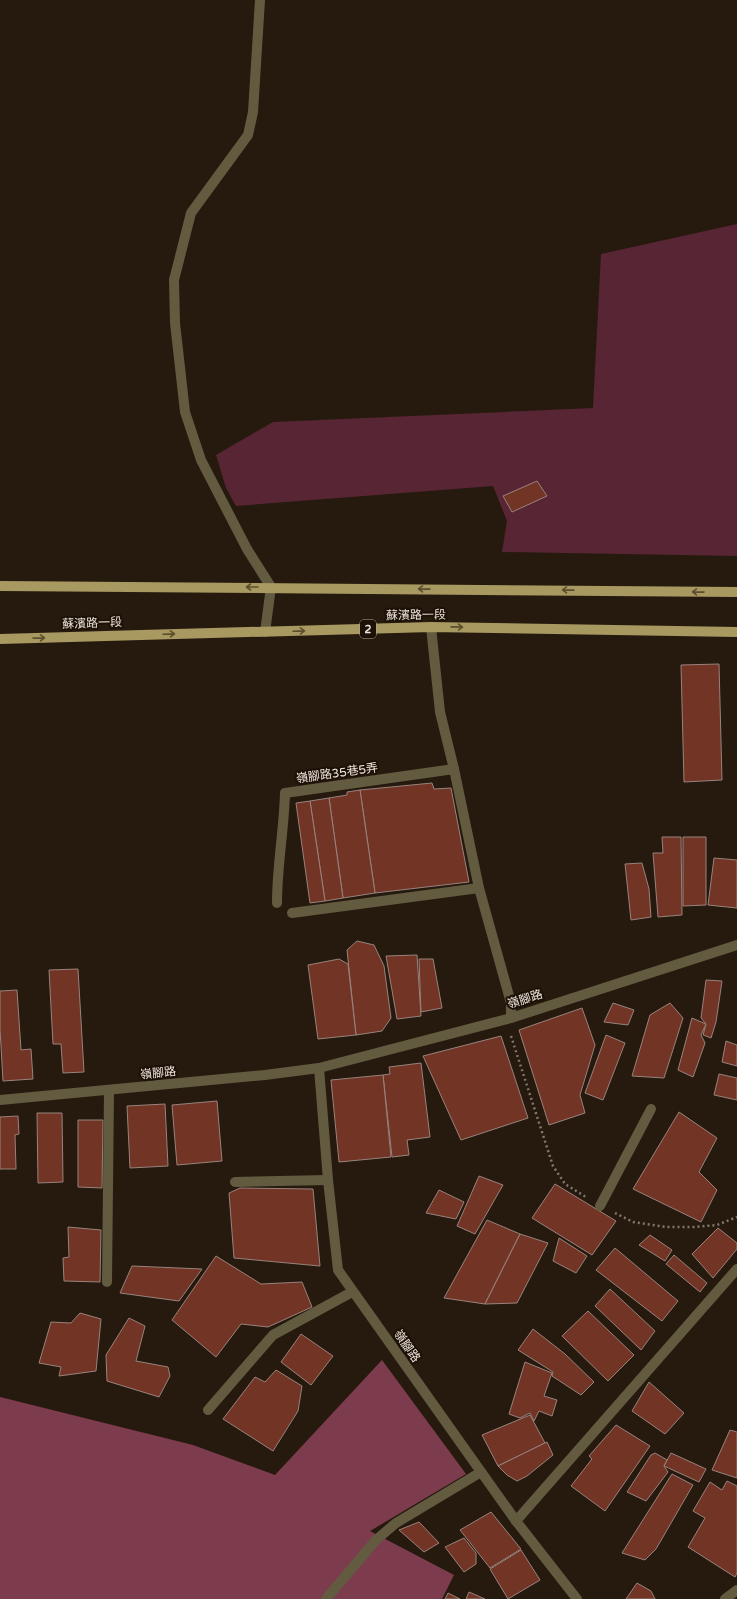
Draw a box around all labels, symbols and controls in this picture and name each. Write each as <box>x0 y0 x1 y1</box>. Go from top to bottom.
one-way arrow <box>246 583 259 591</box>
one-way arrow <box>418 585 431 593</box>
one-way arrow <box>562 586 575 594</box>
one-way arrow <box>692 588 705 596</box>
street label: 蘇濱路一段 <box>386 607 446 623</box>
street label: 蘇濱路一段 <box>62 615 122 631</box>
road number: 2 <box>360 620 376 638</box>
one-way arrow <box>450 623 463 631</box>
one-way arrow <box>292 627 305 634</box>
one-way arrow <box>162 630 175 638</box>
one-way arrow <box>32 634 45 641</box>
street label: 嶺腳路35巷5弄 <box>295 760 379 786</box>
street label: 嶺腳路 <box>506 987 544 1011</box>
street label: 嶺腳路 <box>139 1064 177 1082</box>
street label: 嶺腳路 <box>391 1327 423 1365</box>

